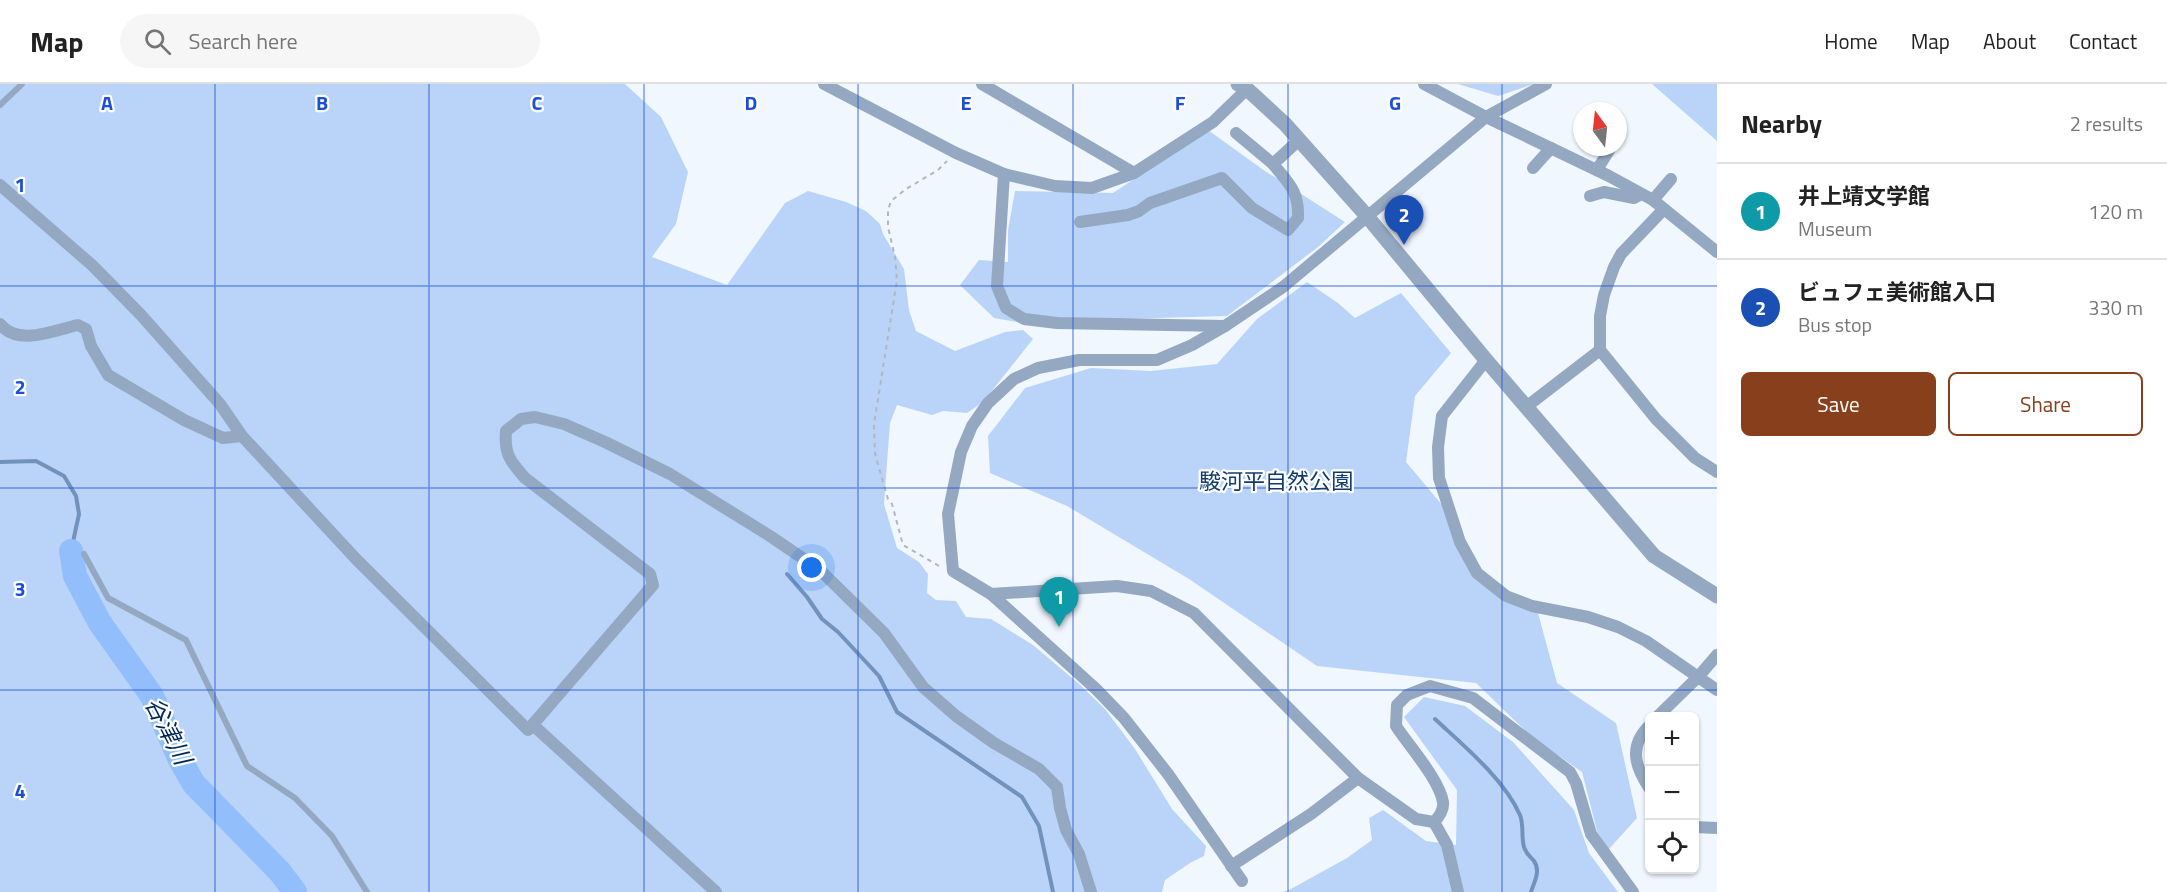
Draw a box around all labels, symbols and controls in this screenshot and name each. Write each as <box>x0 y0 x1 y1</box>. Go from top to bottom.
search box <box>120 14 540 68</box>
text: Map <box>30 20 84 63</box>
text: Search here <box>189 24 298 58</box>
icon: search <box>141 25 174 58</box>
text: Home <box>1824 25 1878 57</box>
text: Map <box>1911 25 1950 57</box>
text: About <box>1983 25 2036 57</box>
text: Contact <box>2069 25 2137 57</box>
text: A <box>101 87 113 118</box>
text: B <box>316 87 328 118</box>
text: C <box>532 87 543 118</box>
text: D <box>745 87 757 118</box>
text: E <box>960 87 972 118</box>
text: F <box>1175 87 1186 118</box>
text: G <box>1389 87 1401 118</box>
north arrow <box>1573 102 1627 156</box>
text: Nearby <box>1741 104 1822 143</box>
text: 2 results <box>2070 108 2143 139</box>
text: 1 <box>14 169 26 200</box>
text: 井上靖文学館 <box>1798 179 1930 213</box>
pin: 2 <box>1384 196 1424 245</box>
text: 1 <box>1755 196 1766 227</box>
text: 120 m <box>2088 196 2143 227</box>
text: Museum <box>1798 213 1872 244</box>
text: ビュフェ美術館入口 <box>1798 275 1996 309</box>
text: 2 <box>1755 292 1766 323</box>
text: 330 m <box>2088 292 2143 323</box>
text: Bus stop <box>1798 309 1872 340</box>
text: 2 <box>14 371 26 402</box>
button: Save <box>1741 372 1936 436</box>
button: Share <box>1948 372 2143 436</box>
park label: 駿河平自然公園 <box>1199 464 1353 498</box>
your location <box>797 553 826 582</box>
text: 3 <box>14 573 26 604</box>
pin: 1 <box>1040 578 1078 627</box>
water label: 谷津川 <box>137 690 203 773</box>
map controls <box>1645 712 1699 874</box>
button: + <box>1645 712 1699 766</box>
button: − <box>1645 766 1699 820</box>
text: 4 <box>14 775 26 806</box>
button: locate <box>1645 820 1699 874</box>

